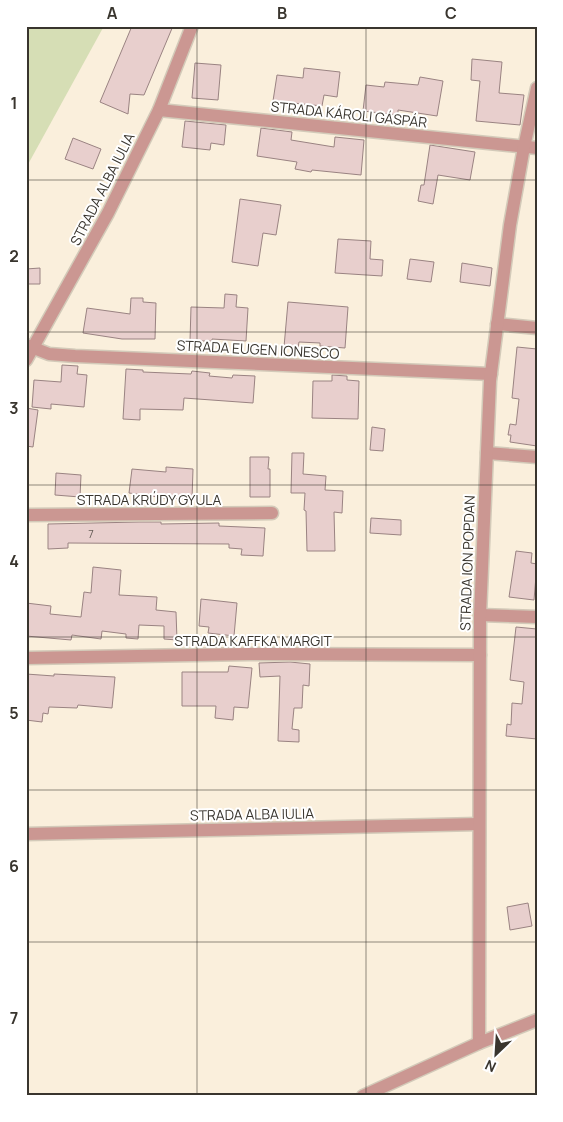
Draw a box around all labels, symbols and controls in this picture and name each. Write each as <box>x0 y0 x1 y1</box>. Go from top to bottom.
text: A <box>107 2 118 24</box>
text: B <box>277 2 287 24</box>
text: C <box>445 2 457 24</box>
text: 1 <box>10 92 18 114</box>
street label: STRADA KÁROLI GÁSPÁR <box>270 96 428 132</box>
street label: STRADA ALBA IULIA <box>65 129 139 249</box>
text: 2 <box>9 245 19 267</box>
street label: STRADA EUGEN IONESCO <box>176 335 340 363</box>
text: 3 <box>9 397 19 419</box>
street label: STRADA KRÚDY GYULA <box>77 490 221 509</box>
street label: STRADA ION POPDAN <box>455 495 479 631</box>
house number: 7 <box>88 526 94 541</box>
text: 4 <box>9 550 19 572</box>
street label: STRADA KAFFKA MARGIT <box>174 631 332 650</box>
text: 5 <box>9 702 19 724</box>
street label: STRADA ALBA IULIA <box>190 803 314 825</box>
text: 6 <box>9 855 19 877</box>
text: 7 <box>10 1007 18 1029</box>
north arrow <box>470 1030 520 1080</box>
text: N <box>482 1055 499 1077</box>

